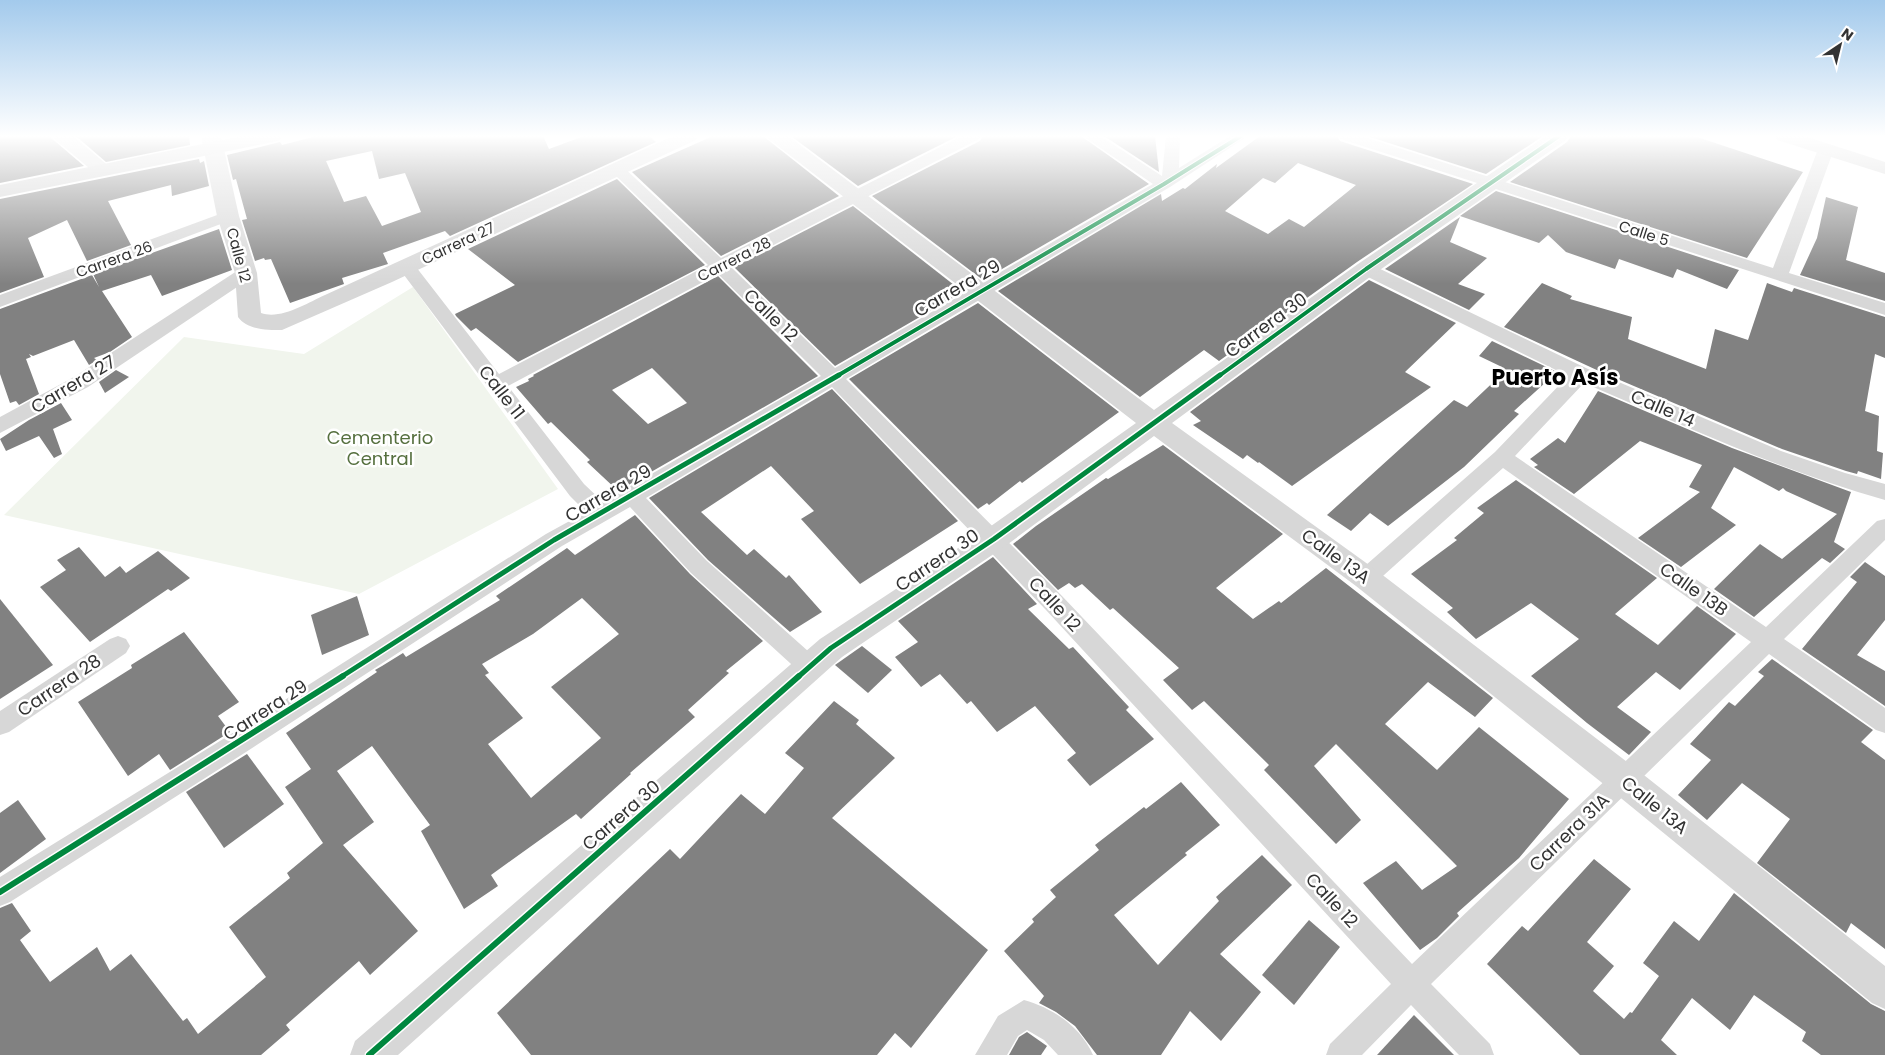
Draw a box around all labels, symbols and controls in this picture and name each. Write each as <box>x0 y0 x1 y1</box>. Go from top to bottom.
north arrow <box>1815 20 1865 70</box>
text: N <box>1837 23 1858 46</box>
street label: Calle 5 <box>1616 215 1672 251</box>
street label: Carrera 27 <box>418 217 498 269</box>
street label: Calle 12 <box>222 225 256 285</box>
street label: Carrera 28 <box>694 231 774 287</box>
street label: Carrera 26 <box>73 235 155 283</box>
street label: Carrera 29 <box>909 253 1005 323</box>
street label: Calle 12 <box>738 283 804 347</box>
street label: Carrera 30 <box>1220 287 1312 363</box>
street label: Carrera 27 <box>26 349 120 419</box>
street label: Calle 11 <box>473 360 531 424</box>
district label: Puerto Asís <box>1492 362 1618 393</box>
street label: Calle 14 <box>1627 383 1699 433</box>
park label: Cementerio Central <box>327 425 433 471</box>
street label: Carrera 29 <box>560 458 656 528</box>
street label: Carrera 30 <box>890 523 984 597</box>
street label: Calle 13A <box>1297 523 1375 589</box>
street label: Calle 13B <box>1655 556 1733 622</box>
street label: Calle 12 <box>1023 571 1087 637</box>
street label: Carrera 28 <box>12 648 106 722</box>
street label: Carrera 29 <box>218 673 312 747</box>
street label: Calle 13A <box>1616 770 1694 840</box>
street label: Carrera 30 <box>576 774 666 856</box>
street label: Carrera 31A <box>1523 787 1615 877</box>
street label: Calle 12 <box>1300 867 1364 933</box>

